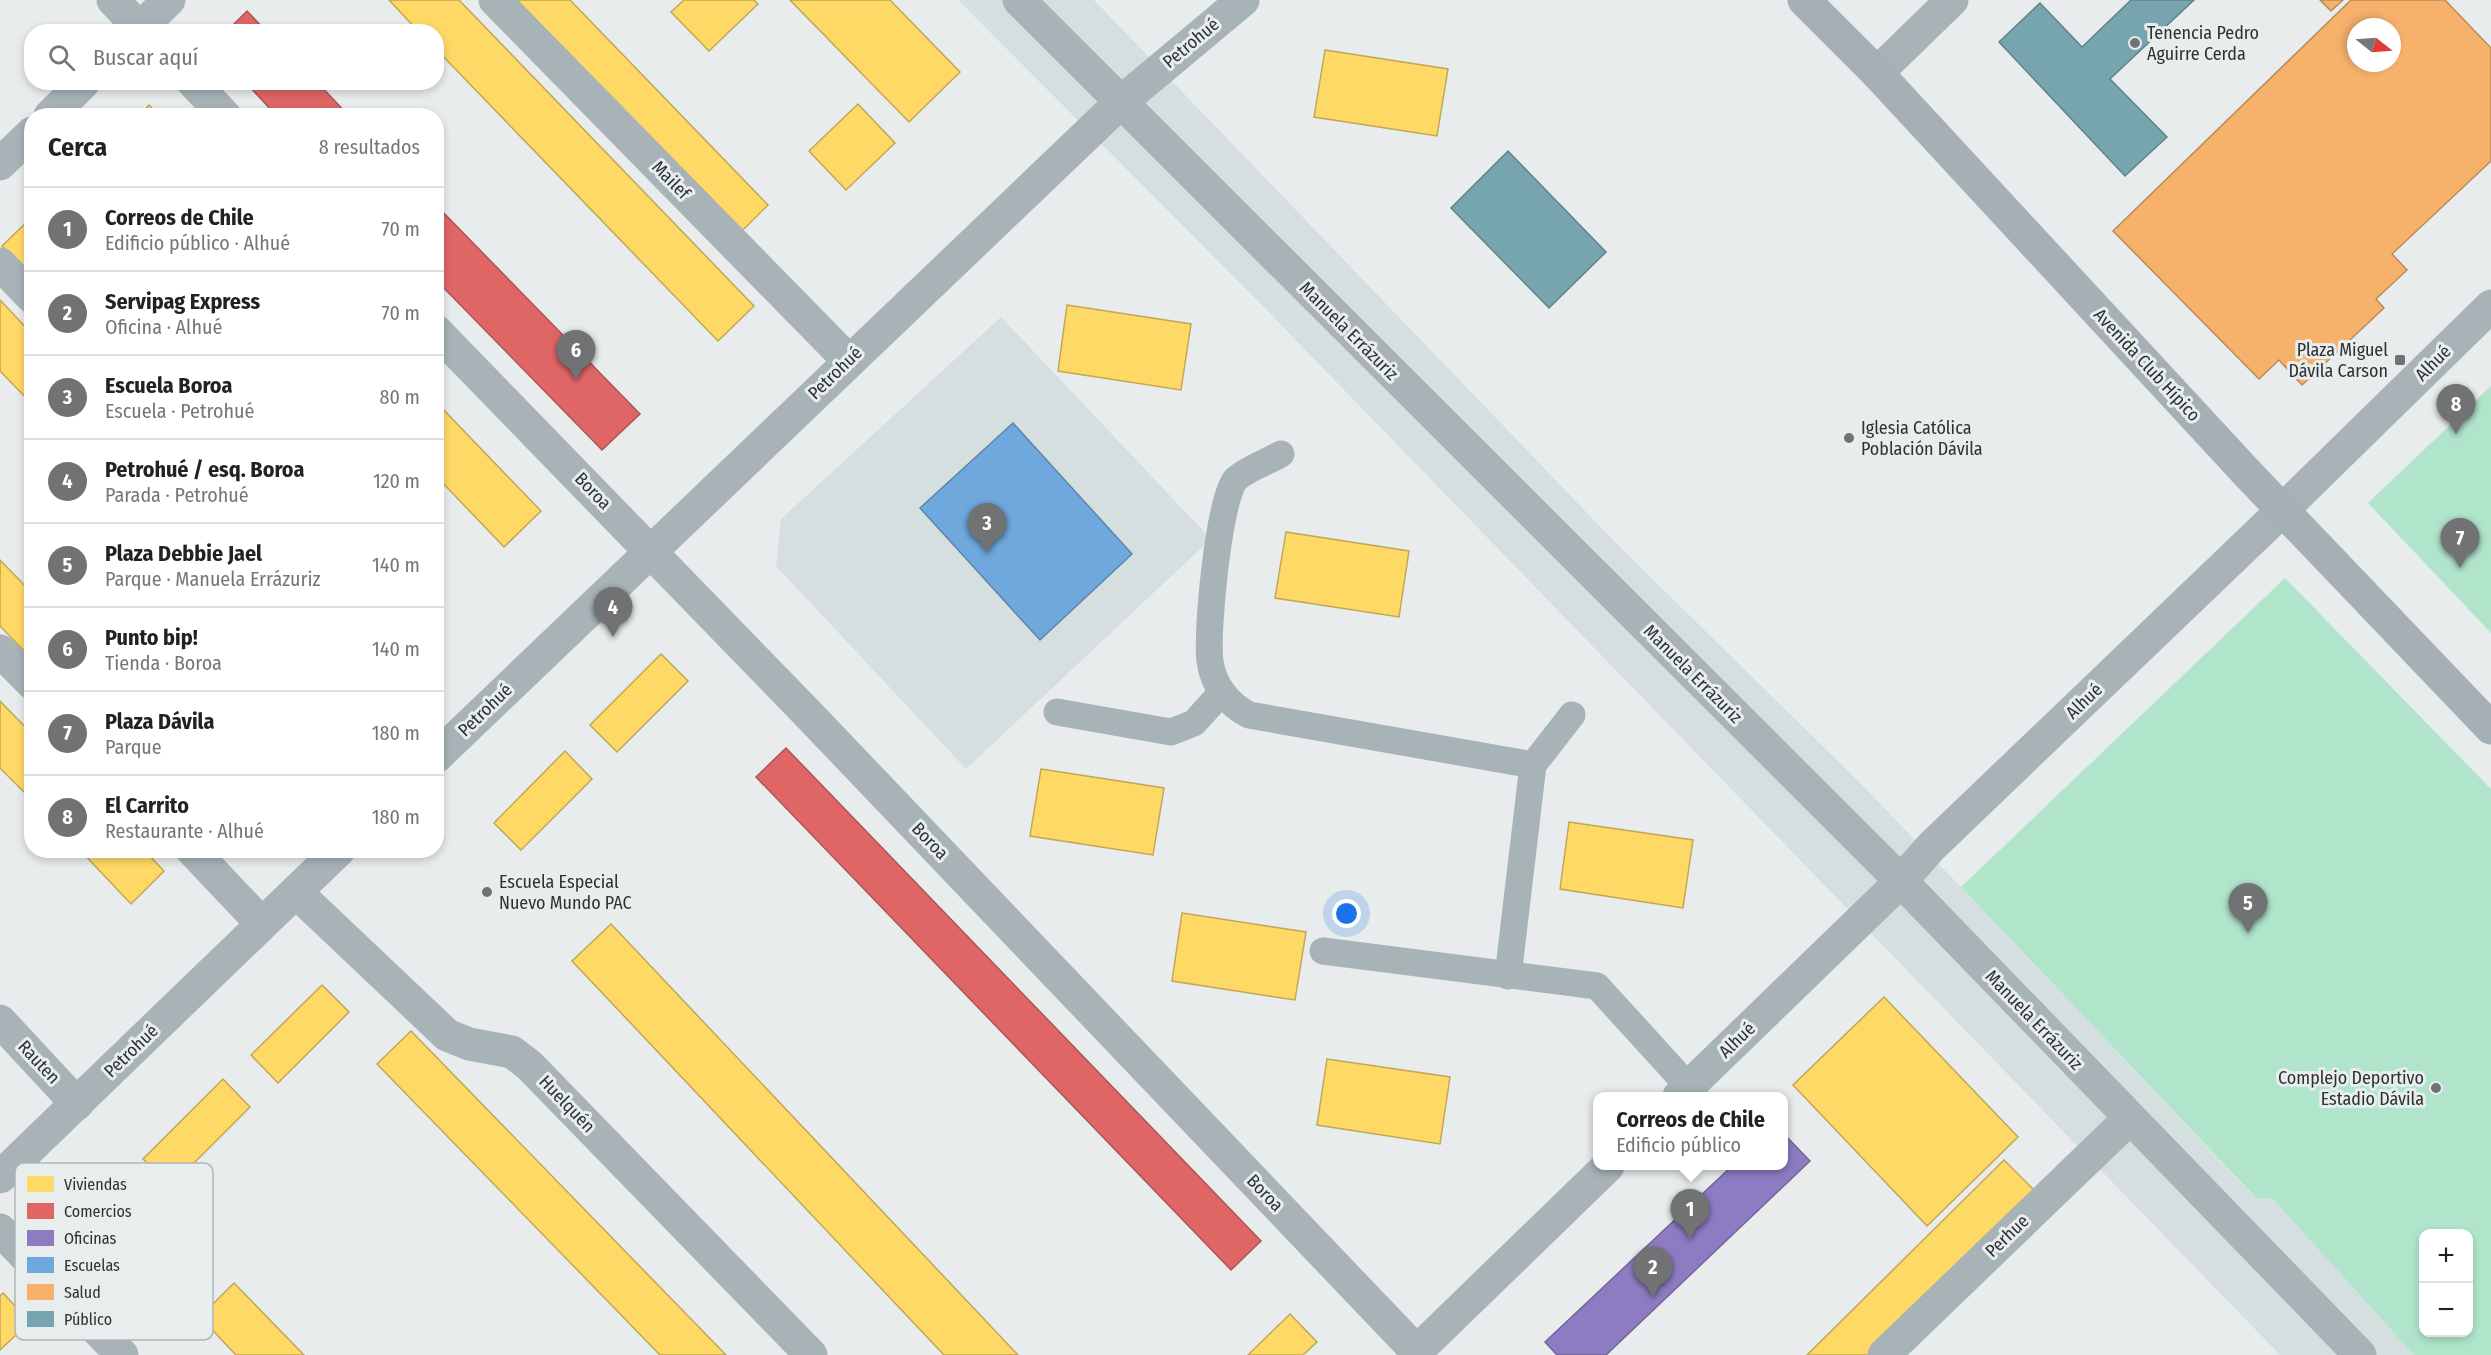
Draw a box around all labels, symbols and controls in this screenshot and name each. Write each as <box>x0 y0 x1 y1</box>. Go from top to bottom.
street label: Petrohué <box>1158 13 1224 73</box>
north arrow <box>2347 18 2401 72</box>
place label: Tenencia Pedro Aguirre Cerda <box>2147 22 2259 65</box>
search box <box>24 24 444 90</box>
marker: Tenencia Pedro Aguirre Cerda <box>2128 36 2142 50</box>
icon: search <box>45 41 78 74</box>
text: Buscar aquí <box>93 44 198 71</box>
text: Cerca <box>48 132 107 163</box>
text: 8 resultados <box>319 135 420 159</box>
street label: Mailef <box>647 156 696 205</box>
text: Correos de Chile <box>105 204 254 231</box>
text: 1 <box>63 217 72 241</box>
text: 70 m <box>382 217 420 241</box>
text: Edificio público · Alhué <box>105 231 290 255</box>
street label: Manuela Errázuriz <box>1295 277 1403 385</box>
text: Servipag Express <box>105 288 260 315</box>
text: 2 <box>63 301 72 325</box>
text: 70 m <box>382 301 420 325</box>
street label: Avenida Club Hípico <box>2089 304 2205 426</box>
text: Oficina · Alhué <box>105 315 222 339</box>
pin: 6 <box>556 330 596 380</box>
place label: Plaza Miguel Dávila Carson <box>2288 339 2388 382</box>
street label: Alhué <box>2410 340 2456 386</box>
street label: Petrohué <box>803 342 867 404</box>
marker: Plaza Miguel Dávila Carson <box>2393 353 2407 367</box>
text: Escuela Boroa <box>105 372 232 399</box>
pin: 8 <box>2436 384 2476 434</box>
text: 3 <box>63 385 72 409</box>
text: 80 m <box>380 385 420 409</box>
text: Escuela · Petrohué <box>105 399 254 423</box>
place label: Iglesia Católica Población Dávila <box>1861 417 1983 460</box>
marker: Iglesia Católica Población Dávila <box>1842 431 1856 445</box>
text: Petrohué / esq. Boroa <box>105 456 304 483</box>
street label: Boroa <box>570 468 616 514</box>
text: 4 <box>62 469 73 493</box>
text: 120 m <box>373 469 420 493</box>
text: Parada · Petrohué <box>105 483 249 507</box>
pin: 3 <box>968 504 1006 553</box>
pin: 7 <box>2440 518 2480 568</box>
text: Plaza Debbie Jael <box>105 540 262 567</box>
text: 5 <box>63 553 72 577</box>
text: 140 m <box>372 553 420 577</box>
text: Parque · Manuela Errázuriz <box>105 567 320 591</box>
pin: 4 <box>594 588 632 637</box>
street label: Manuela Errázuriz <box>1639 620 1747 728</box>
text: Punto bip! <box>105 624 198 651</box>
text: 6 <box>62 637 73 661</box>
text: 140 m <box>372 637 420 661</box>
text: Tienda · Boroa <box>105 651 222 675</box>
street label: Alhué <box>2061 678 2107 724</box>
street label: Petrohué <box>453 679 517 741</box>
text: Plaza Dávila <box>105 708 214 735</box>
text: 7 <box>63 721 72 745</box>
text: 180 m <box>372 721 420 745</box>
text: Parque <box>105 735 162 759</box>
text: El Carrito <box>105 792 189 819</box>
text: 8 <box>62 805 73 829</box>
text: 180 m <box>372 805 420 829</box>
street label: Boroa <box>907 818 953 864</box>
text: Restaurante · Alhué <box>105 819 264 843</box>
place label: Escuela Especial Nuevo Mundo PAC <box>499 871 632 914</box>
pin: 5 <box>2228 884 2268 933</box>
marker: Escuela Especial Nuevo Mundo PAC <box>480 885 494 899</box>
your location <box>1332 899 1361 928</box>
street label: Manuela Errázuriz <box>1981 965 2087 1075</box>
street label: Alhué <box>1714 1017 1760 1063</box>
street label: Petrohué <box>99 1020 163 1082</box>
street label: Rauten <box>13 1036 65 1088</box>
place label: Complejo Deportivo Estadio Dávila <box>2278 1067 2424 1110</box>
street label: Huelquén <box>534 1071 600 1137</box>
marker: Complejo Deportivo Estadio Dávila <box>2429 1081 2443 1095</box>
popup <box>1593 1092 1788 1170</box>
text: Correos de Chile <box>1616 1106 1765 1133</box>
text: Edificio público <box>1616 1133 1741 1157</box>
legend <box>15 1163 213 1340</box>
street label: Boroa <box>1242 1170 1288 1216</box>
text: Viviendas <box>64 1175 127 1194</box>
pin: 1 <box>1670 1190 1710 1239</box>
text: Comercios <box>64 1202 132 1221</box>
street label: Perhue <box>1981 1210 2033 1262</box>
text: Oficinas <box>64 1229 116 1248</box>
map controls <box>2419 1229 2473 1337</box>
button: + <box>2419 1229 2473 1283</box>
pin: 2 <box>1634 1248 1672 1297</box>
text: Escuelas <box>64 1256 120 1275</box>
text: Salud <box>64 1283 101 1302</box>
button: − <box>2419 1283 2473 1337</box>
text: Público <box>64 1310 112 1329</box>

